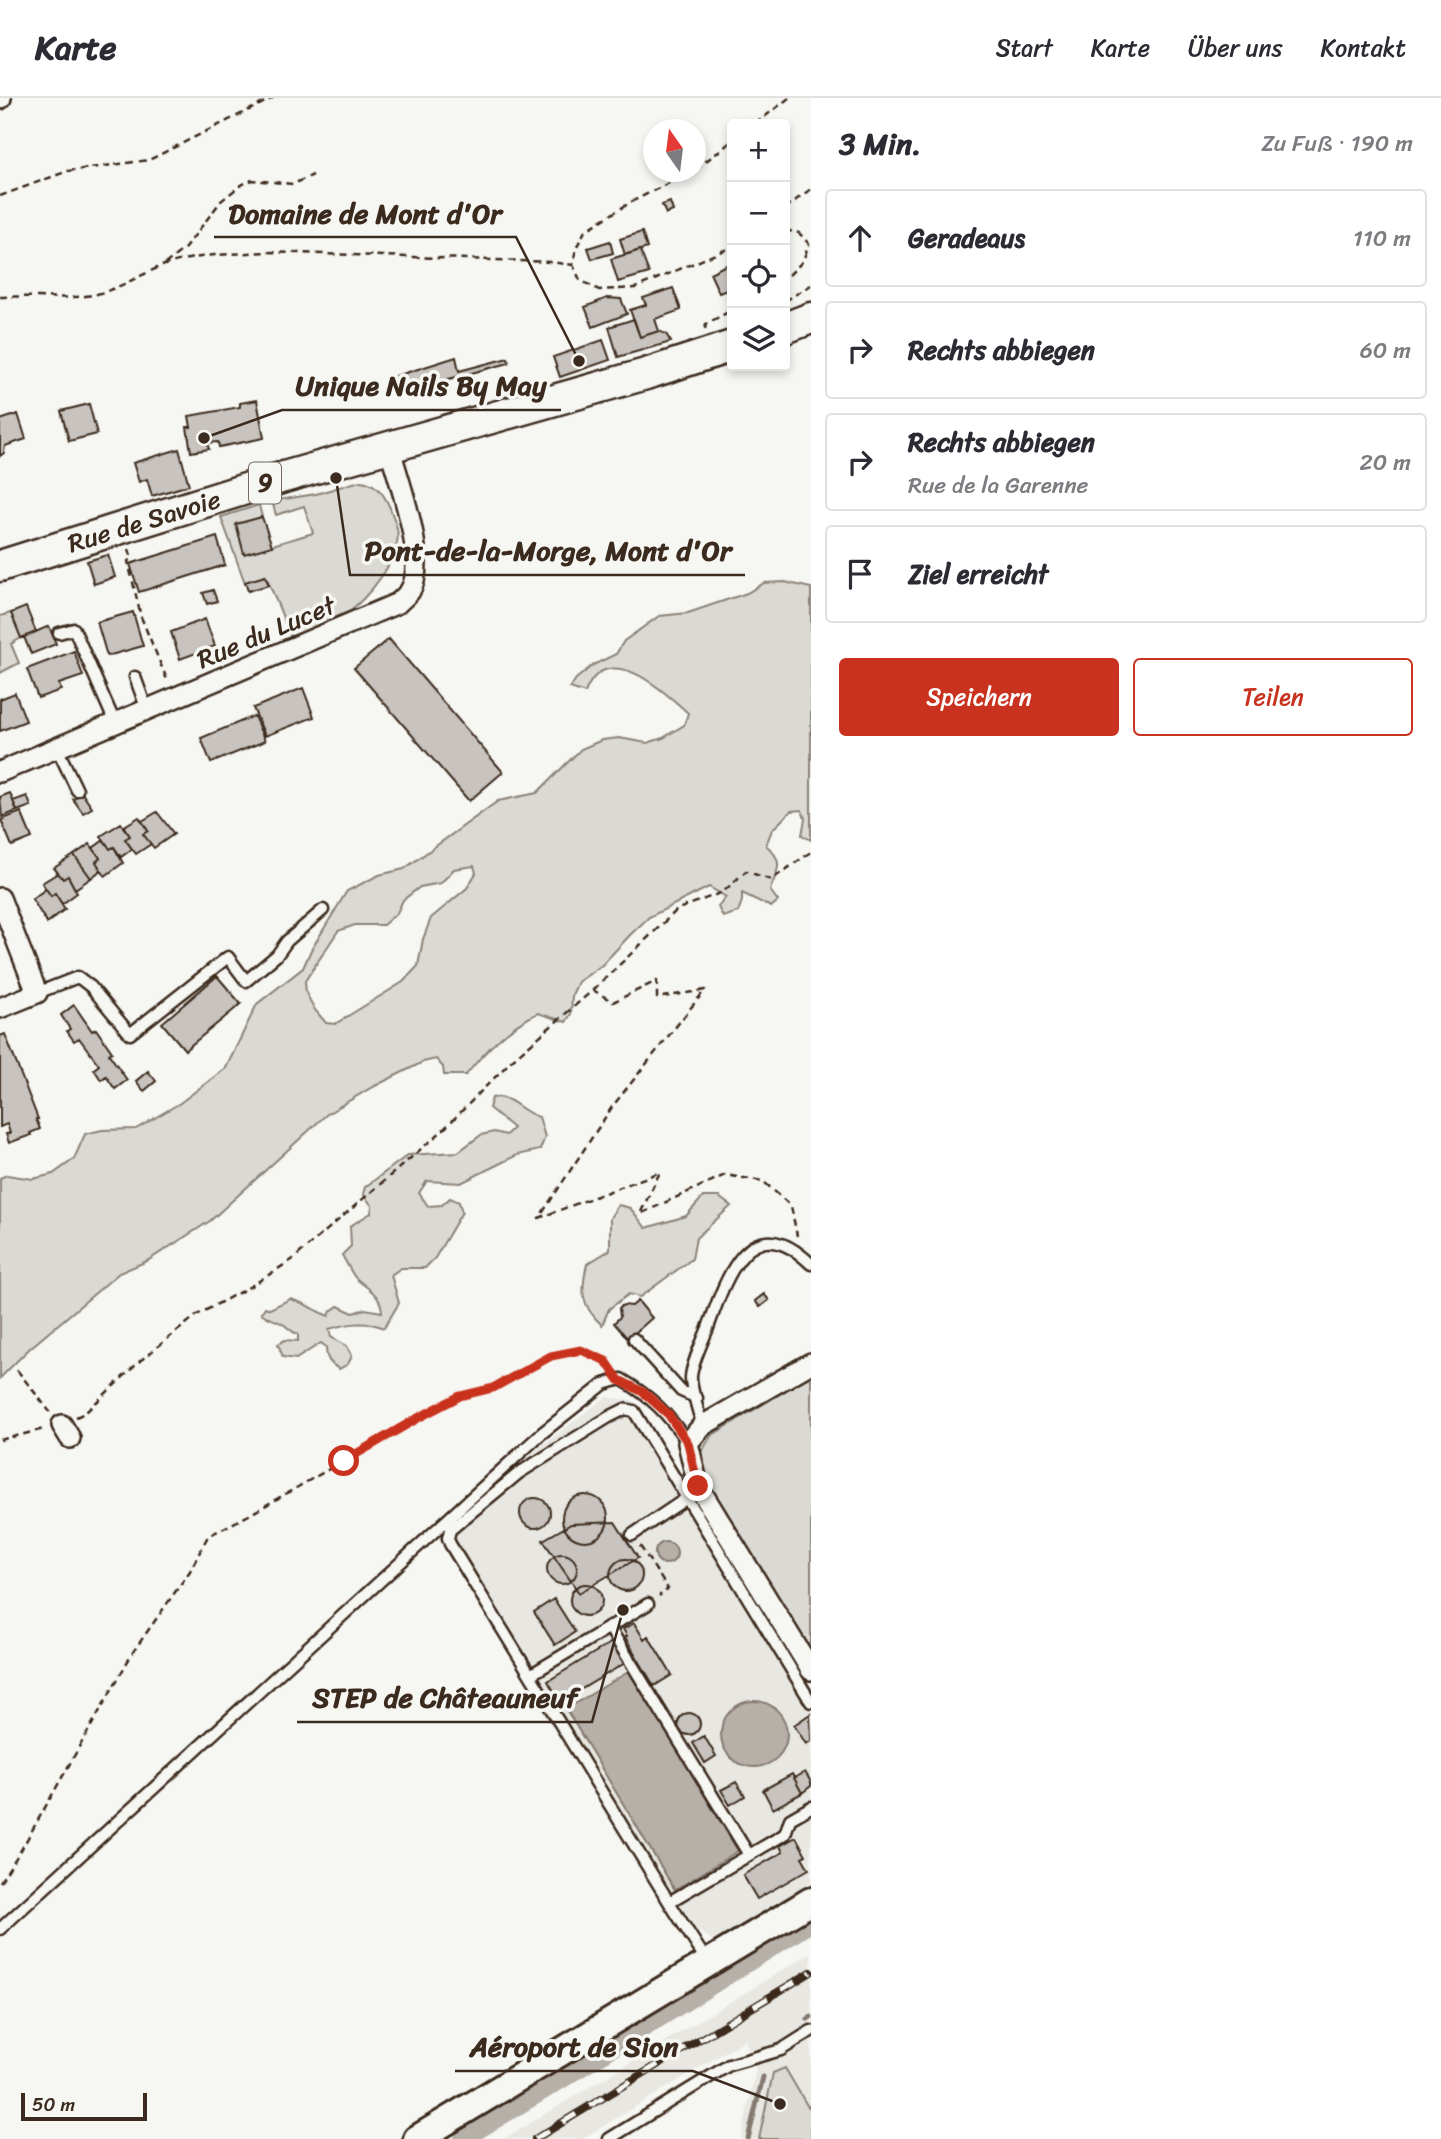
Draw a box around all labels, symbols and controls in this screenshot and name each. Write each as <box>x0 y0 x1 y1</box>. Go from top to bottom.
text: Karte <box>35 19 117 77</box>
text: Start <box>996 27 1053 69</box>
text: Karte <box>1091 27 1150 69</box>
text: Über uns <box>1188 27 1283 69</box>
text: Kontakt <box>1321 27 1406 69</box>
text: 3 Min. <box>839 117 921 171</box>
north arrow <box>643 119 706 182</box>
map controls <box>727 119 790 371</box>
button: + <box>727 119 790 182</box>
text: Zu Fuß · 190 m <box>1261 123 1413 164</box>
button: − <box>727 182 790 245</box>
callout: Domaine de Mont d'Or <box>214 188 516 237</box>
text: Domaine de Mont d'Or <box>228 189 504 238</box>
text: Geradeaus <box>908 215 1025 261</box>
text: 110 m <box>1353 218 1411 259</box>
icon: ahead <box>841 219 879 257</box>
button: locate <box>727 245 790 308</box>
button: layers <box>727 308 790 371</box>
text: Rechts abbiegen <box>908 327 1095 373</box>
text: 60 m <box>1360 330 1411 371</box>
icon: right <box>841 331 879 369</box>
callout: Unique Nails By May <box>282 361 561 410</box>
text: Unique Nails By May <box>296 361 548 410</box>
text: Rechts abbiegen <box>908 419 1095 465</box>
text: 20 m <box>1360 442 1411 483</box>
icon: right <box>841 443 879 481</box>
road number: 9 <box>249 462 281 504</box>
text: Rue de la Garenne <box>908 465 1088 506</box>
street label: Rue de Savoie <box>62 476 226 566</box>
callout: Pont-de-la-Morge, Mont d'Or <box>350 526 745 575</box>
text: Pont-de-la-Morge, Mont d'Or <box>365 526 734 575</box>
text: Ziel erreicht <box>908 551 1048 597</box>
icon: arrive <box>841 555 879 593</box>
street label: Rue du Lucet <box>189 582 344 682</box>
button: Speichern <box>839 658 1119 736</box>
button: Teilen <box>1133 658 1413 736</box>
route start <box>328 1445 359 1476</box>
route end <box>682 1470 713 1501</box>
callout: STEP de Châteauneuf <box>297 1673 592 1722</box>
text: STEP de Châteauneuf <box>311 1673 582 1722</box>
callout: Aéroport de Sion <box>455 2022 693 2071</box>
text: Aéroport de Sion <box>469 2022 679 2071</box>
text: 50 m <box>32 2088 75 2121</box>
scale bar <box>21 2090 147 2122</box>

